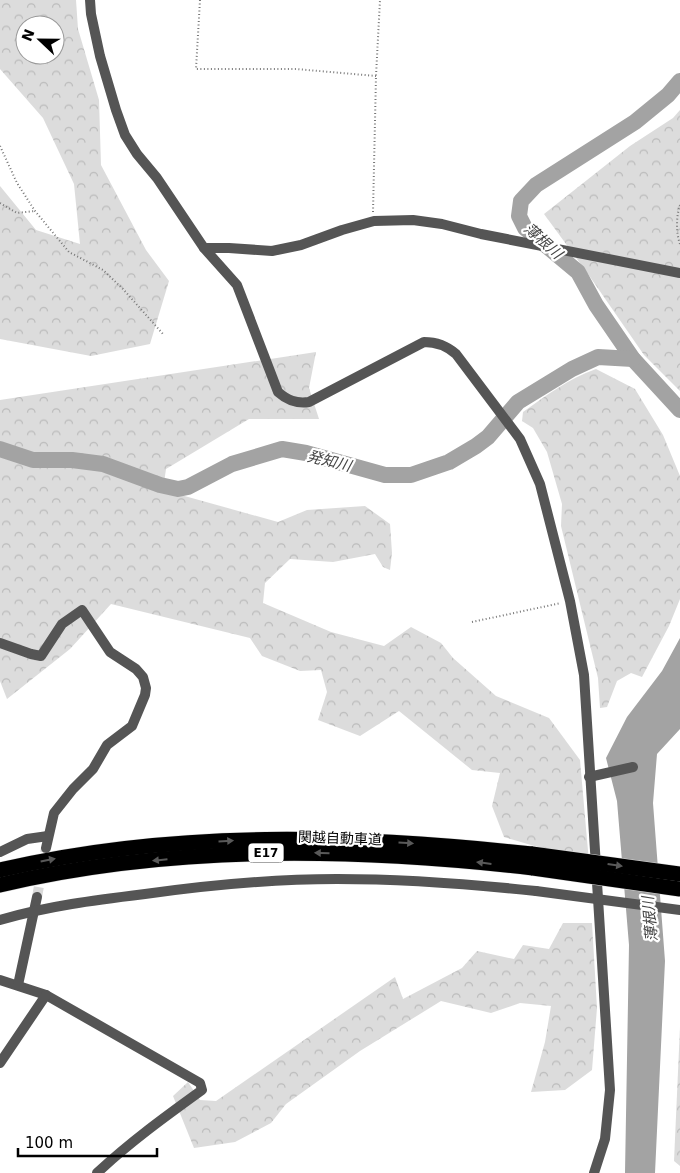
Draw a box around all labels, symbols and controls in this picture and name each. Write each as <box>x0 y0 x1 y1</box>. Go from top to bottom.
north arrow <box>15 15 65 65</box>
text: N <box>18 27 38 44</box>
water label: 薄根川 <box>520 219 567 264</box>
water label: 発知川 <box>305 447 355 476</box>
street label: 関越自動車道 <box>298 829 382 847</box>
one-way arrow <box>219 836 235 844</box>
one-way arrow <box>399 839 415 847</box>
road number: E17 <box>248 844 284 862</box>
one-way arrow <box>314 849 330 857</box>
one-way arrow <box>40 856 56 864</box>
one-way arrow <box>152 856 168 864</box>
one-way arrow <box>476 859 492 867</box>
one-way arrow <box>608 862 624 870</box>
water label: 薄根川 <box>639 894 661 942</box>
scale bar <box>18 1126 156 1158</box>
text: 100 m <box>25 1134 73 1152</box>

